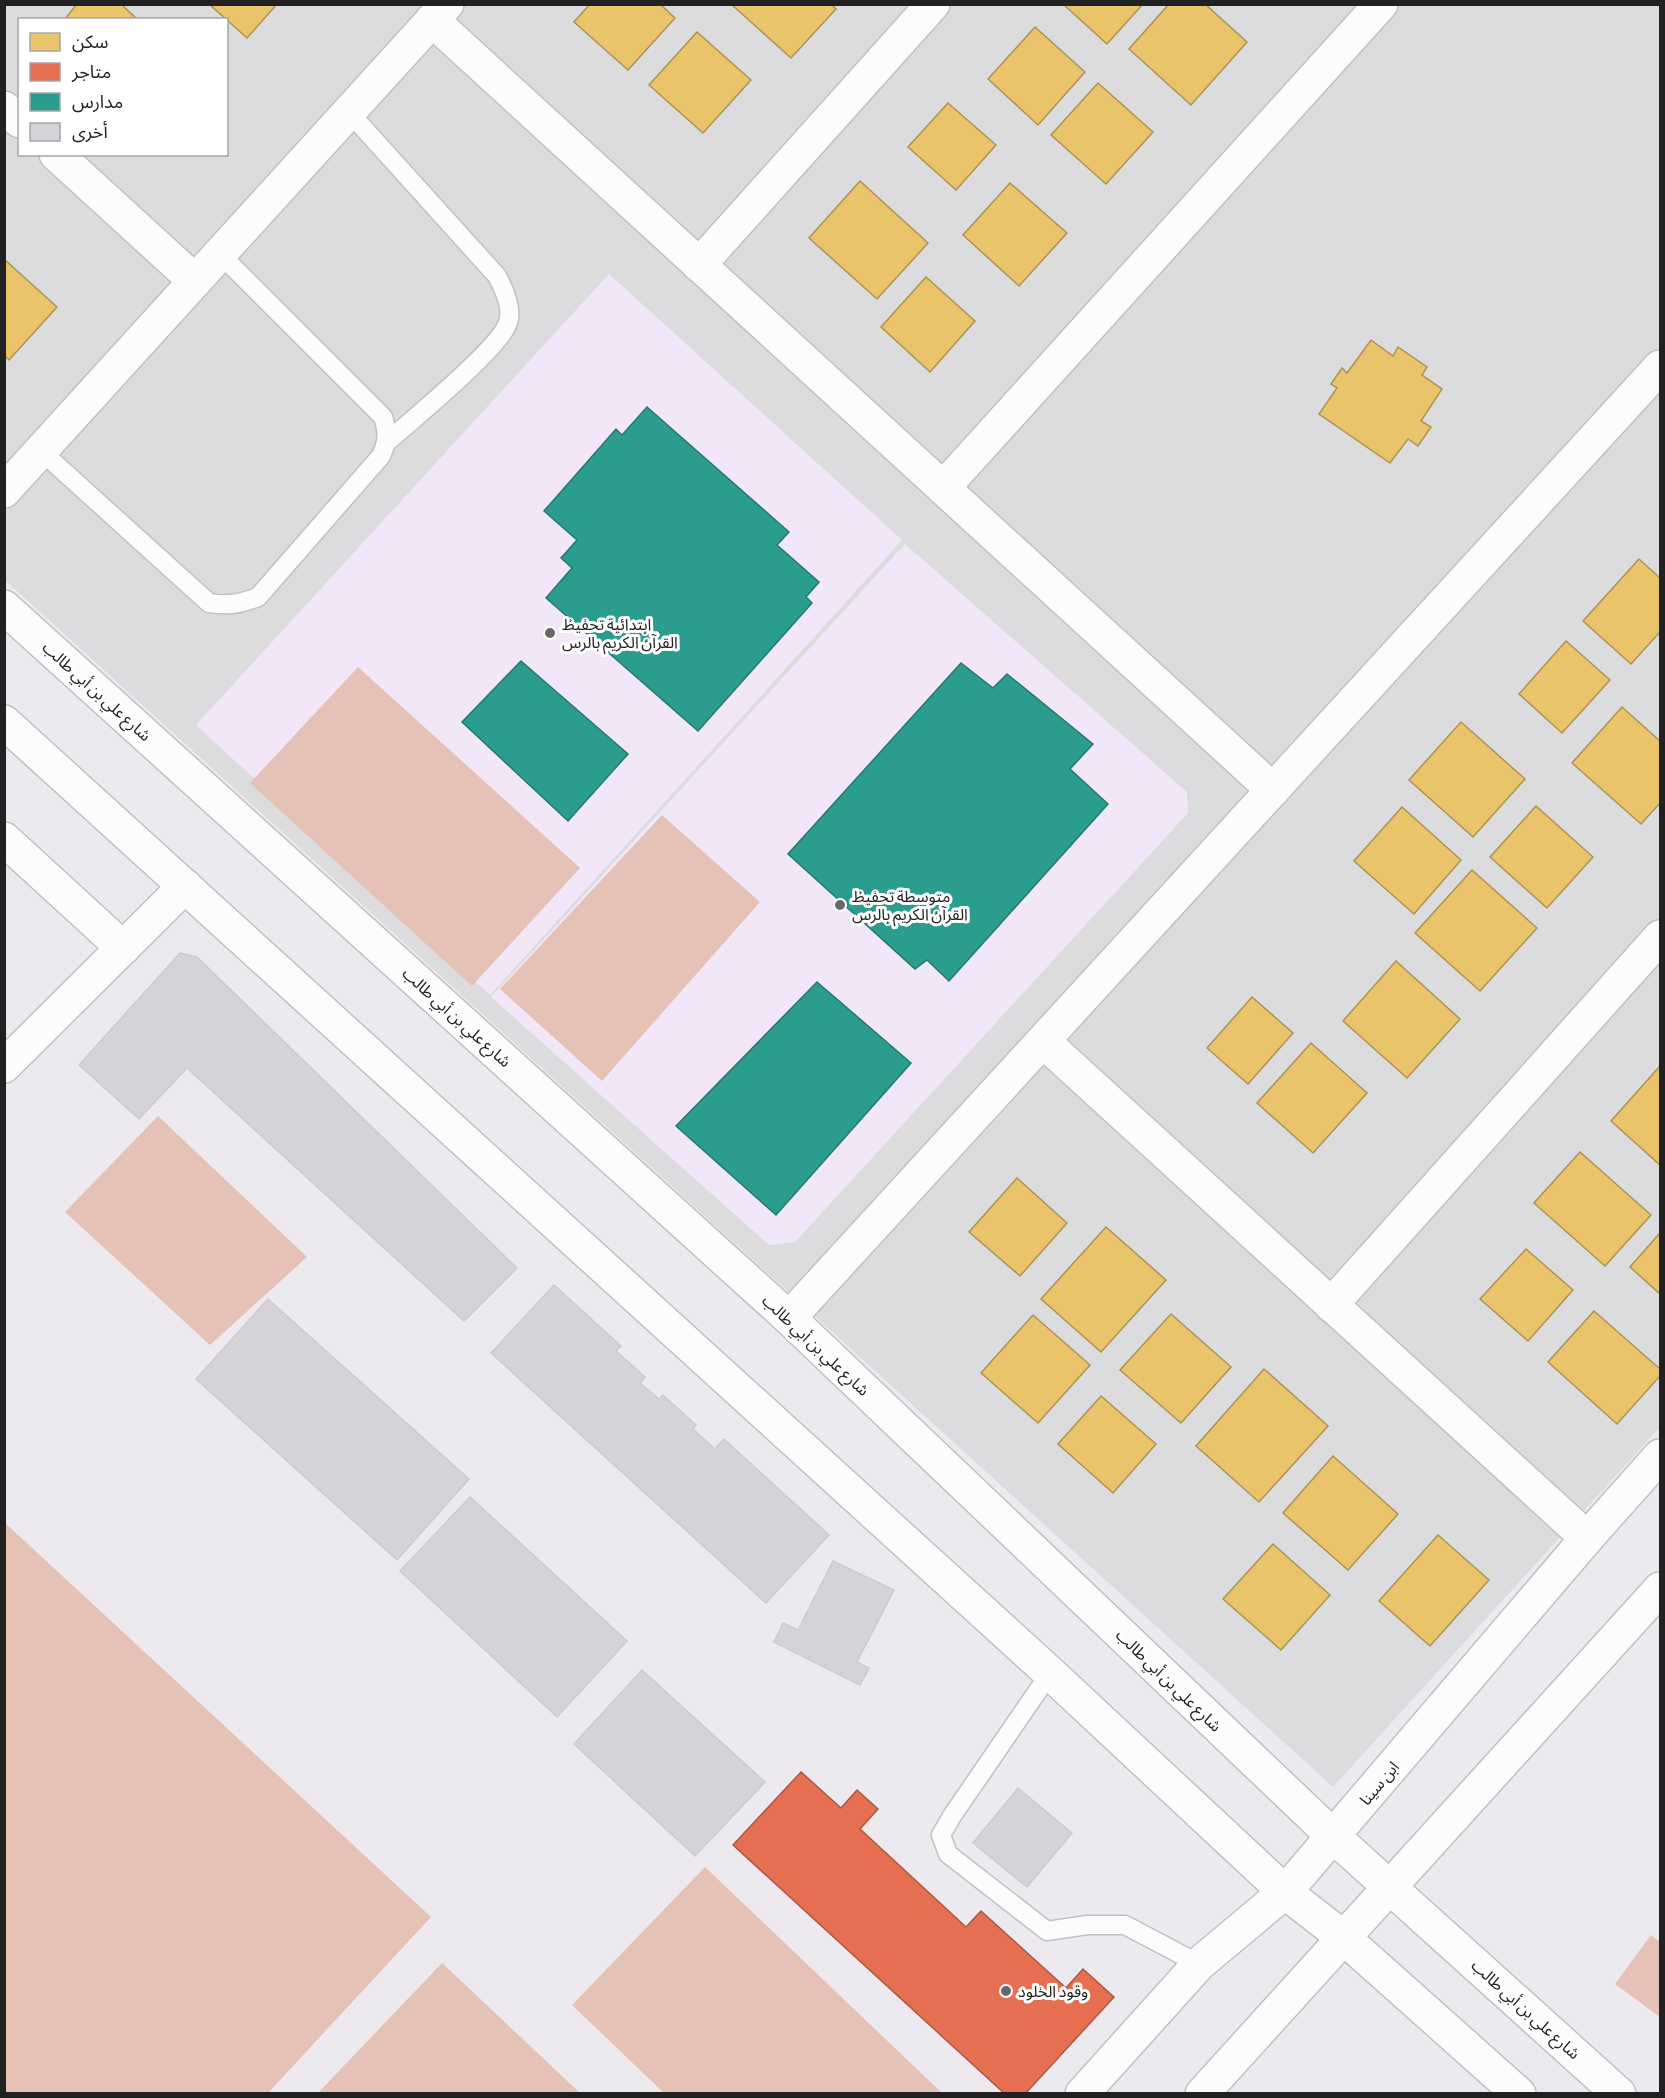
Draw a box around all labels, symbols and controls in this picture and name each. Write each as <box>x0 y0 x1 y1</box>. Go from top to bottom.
legend <box>18 18 228 156</box>
text: سكن <box>72 34 108 53</box>
text: متاجر <box>71 64 111 83</box>
text: مدارس <box>72 94 123 113</box>
text: أخرى <box>72 121 108 143</box>
place label: ابتدائية تحفيظ القرآن الكريم بالرس <box>562 617 678 655</box>
marker: ابتدائية تحفيظ القرآن الكريم بالرس <box>543 626 557 640</box>
street label: شارع علي بن أبي طالب <box>37 638 155 747</box>
place label: متوسطة تحفيظ القرآن الكريم بالرس <box>852 889 968 927</box>
marker: متوسطة تحفيظ القرآن الكريم بالرس <box>833 898 847 912</box>
street label: شارع علي بن أبي طالب <box>397 964 515 1073</box>
street label: شارع علي بن أبي طالب <box>756 1291 873 1402</box>
street label: شارع علي بن أبي طالب <box>1110 1625 1225 1738</box>
street label: ابن سينا <box>1357 1759 1403 1809</box>
street label: شارع علي بن أبي طالب <box>1466 1956 1584 2065</box>
marker: وقود الخلود <box>999 1984 1013 1998</box>
place label: وقود الخلود <box>1018 1984 1088 2001</box>

